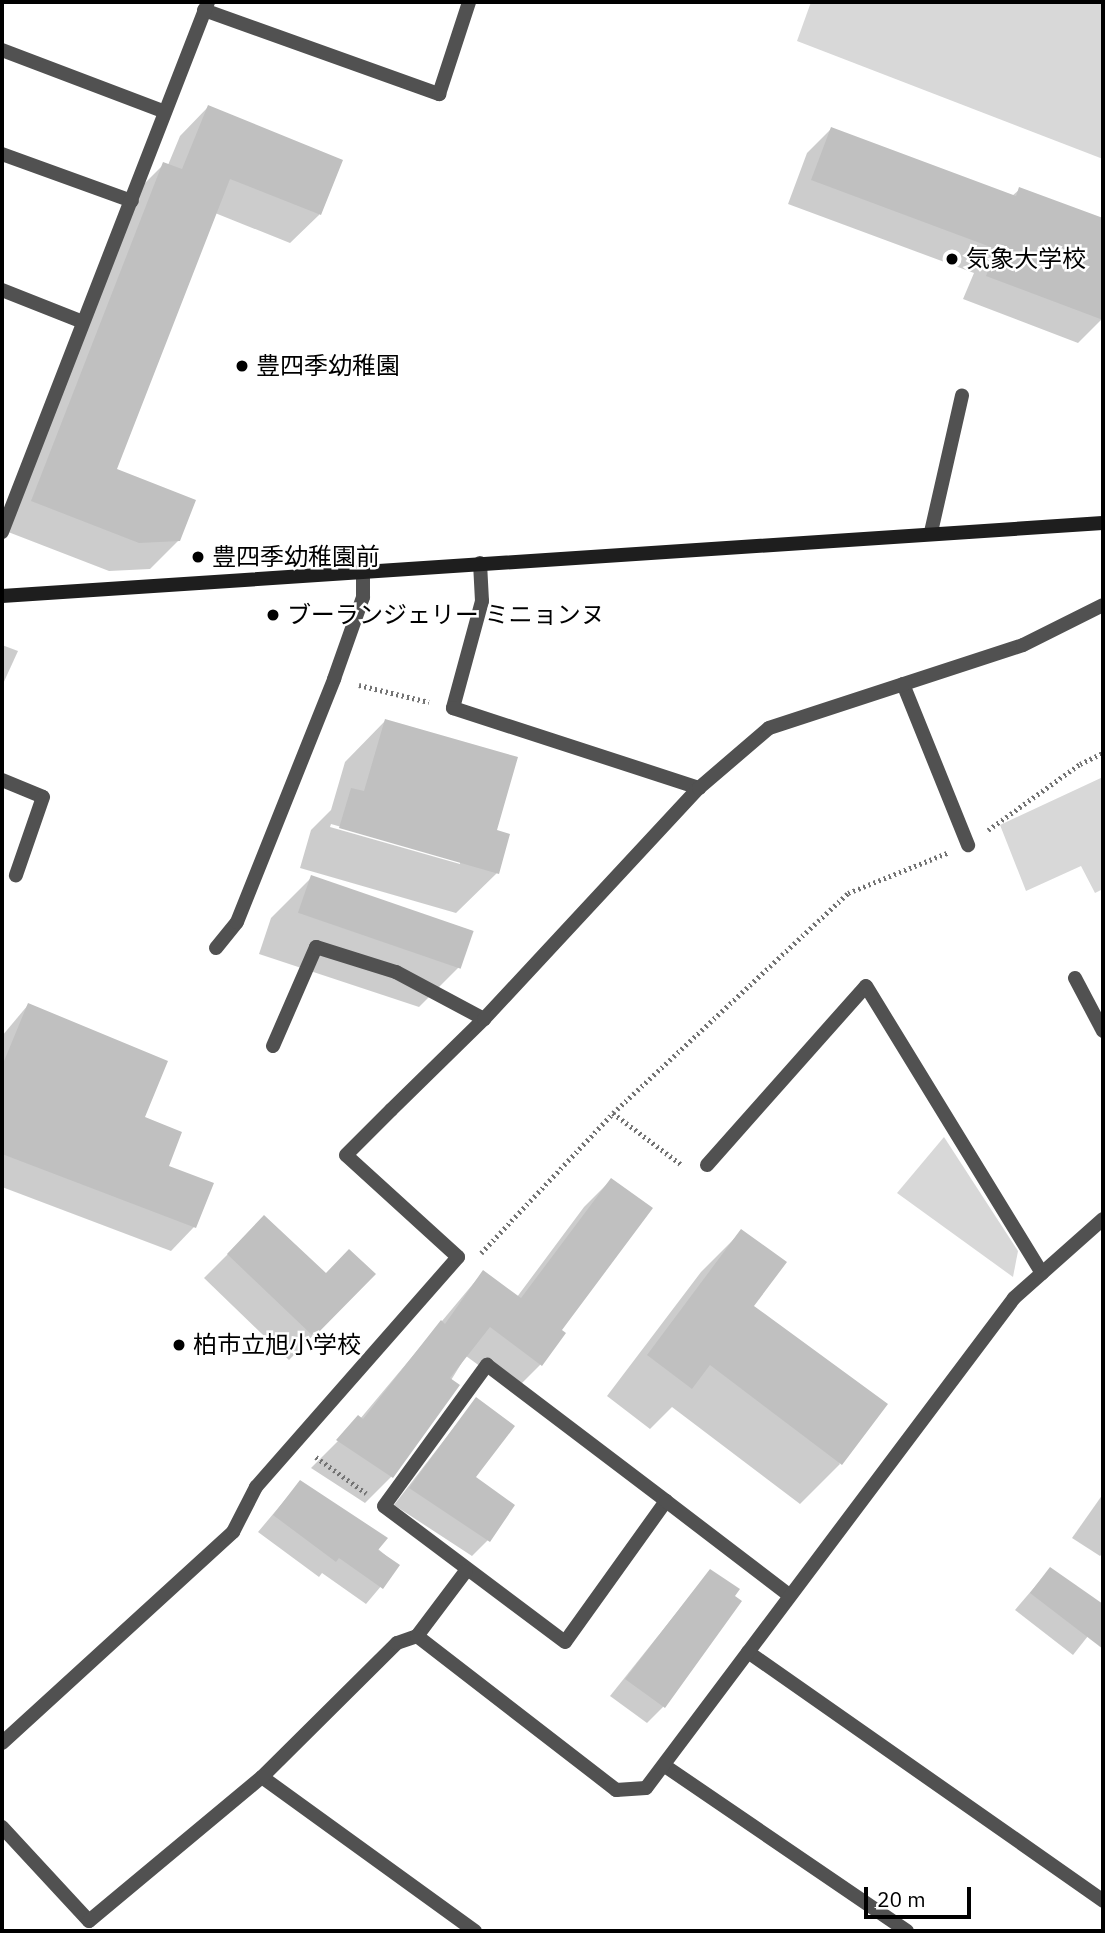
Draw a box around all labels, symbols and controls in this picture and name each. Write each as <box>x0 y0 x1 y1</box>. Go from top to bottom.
place label: 気象大学校 <box>966 245 1086 273</box>
marker: 気象大学校 <box>944 251 960 267</box>
place label: 豊四季幼稚園 <box>256 352 400 380</box>
marker: 豊四季幼稚園 <box>234 358 250 374</box>
place label: 豊四季幼稚園前 <box>212 543 380 571</box>
marker: 豊四季幼稚園前 <box>190 549 206 565</box>
place label: ブーランジェリー ミニョンヌ <box>287 601 605 629</box>
marker: ブーランジェリー ミニョンヌ <box>265 607 281 623</box>
place label: 柏市立旭小学校 <box>193 1331 361 1359</box>
marker: 柏市立旭小学校 <box>171 1337 187 1353</box>
scale bar <box>867 1874 974 1918</box>
text: 20 m <box>877 1885 926 1913</box>

